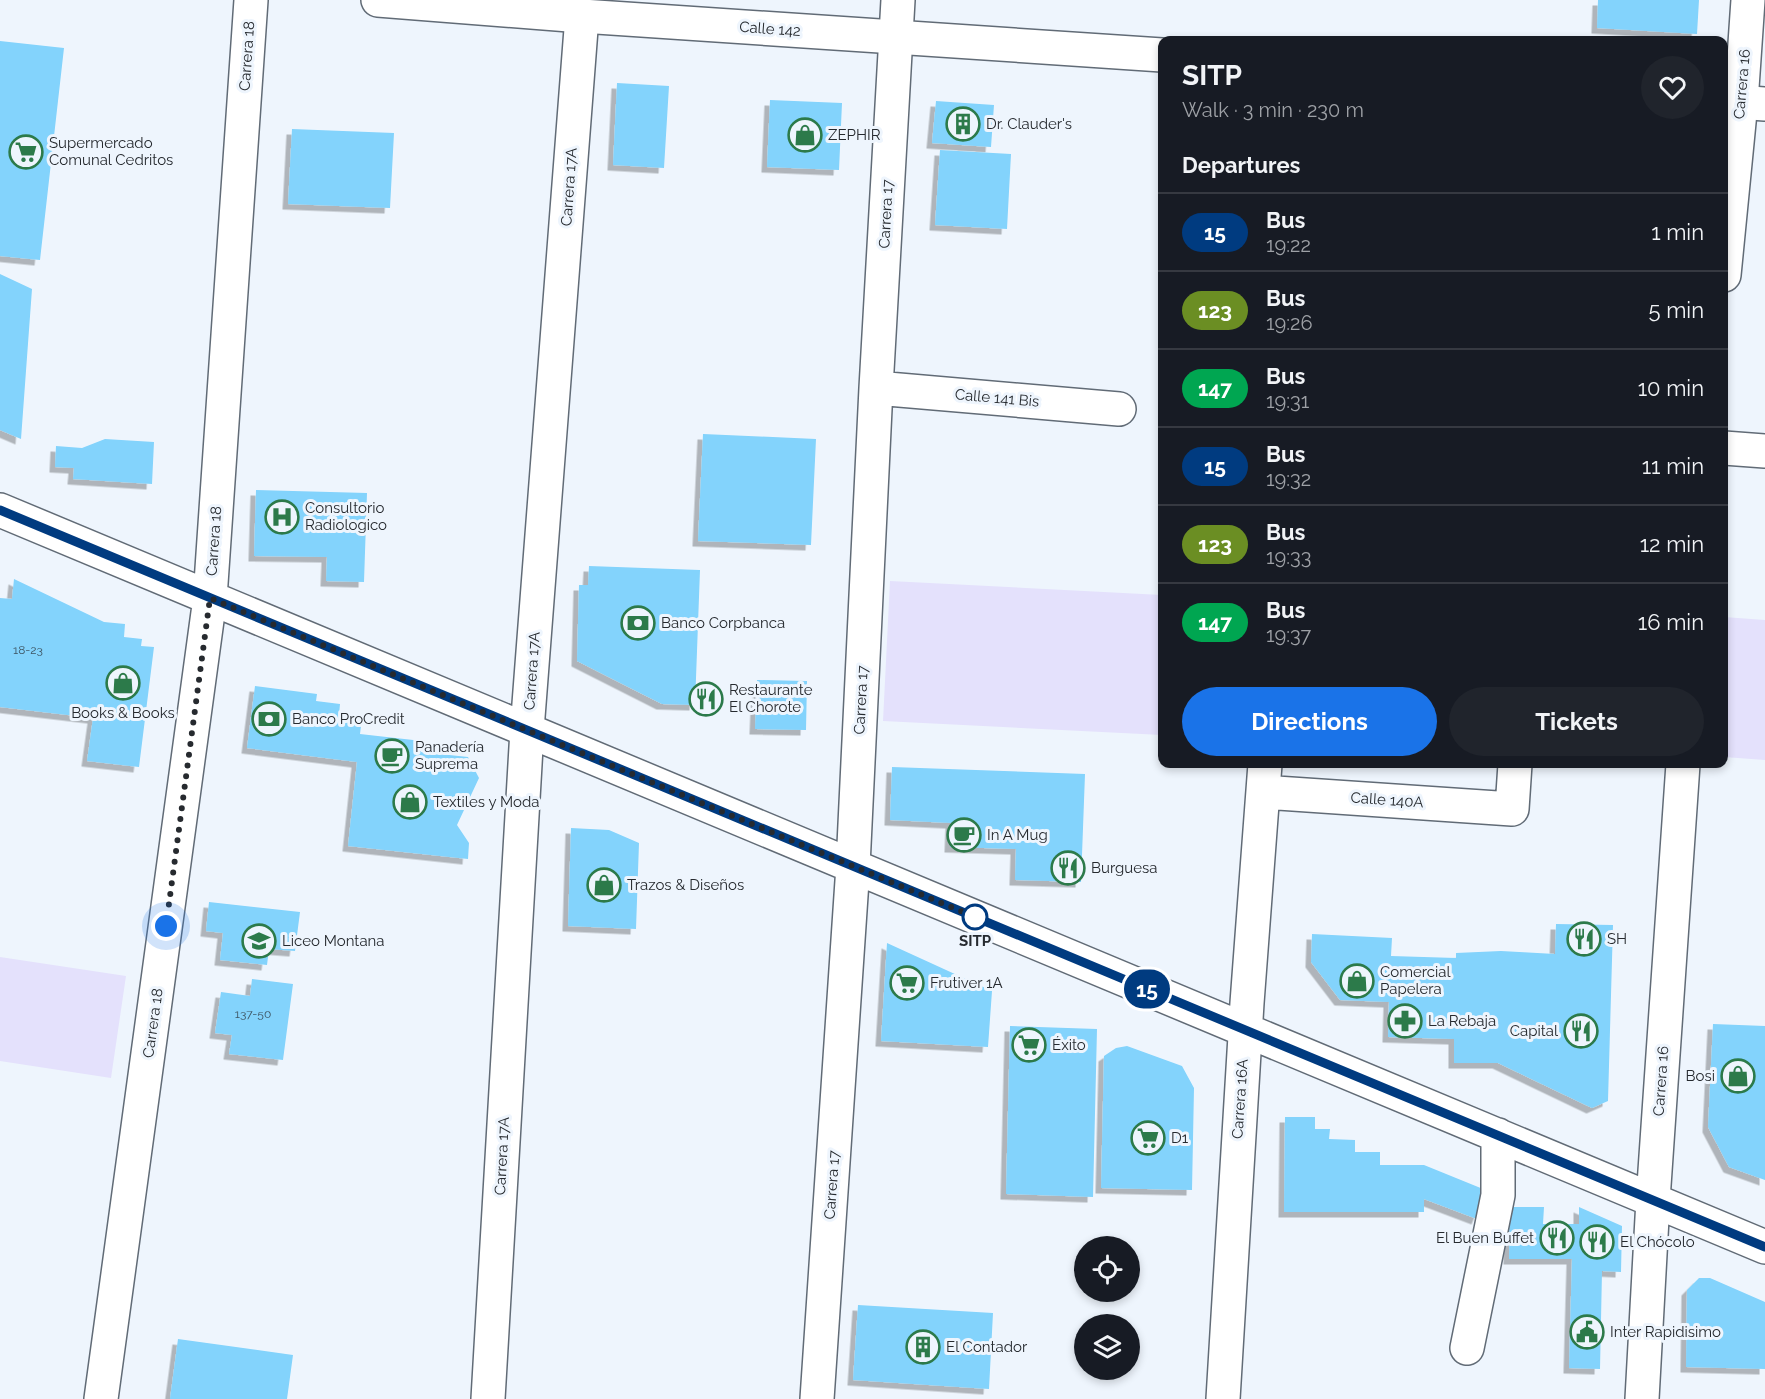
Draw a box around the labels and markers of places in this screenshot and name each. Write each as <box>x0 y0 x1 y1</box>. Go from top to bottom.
building icon: Dr. Clauder's <box>945 106 981 142</box>
place label: Dr. Clauder's <box>986 115 1072 133</box>
shop icon: ZEPHIR <box>787 117 823 153</box>
place label: ZEPHIR <box>828 126 881 144</box>
supermarket icon: Supermercado Comunal Cedritos <box>8 134 44 170</box>
place label: Supermercado Comunal Cedritos <box>49 134 173 169</box>
hospital icon: Consultorio Radiologico <box>264 499 300 535</box>
place label: Consultorio Radiologico <box>305 499 387 534</box>
bank icon: Banco Corpbanca <box>620 605 656 641</box>
place label: Banco Corpbanca <box>661 614 785 632</box>
shop icon: Books & Books <box>105 665 141 701</box>
restaurant icon: Restaurante El Chorote <box>688 681 724 717</box>
place label: Restaurante El Chorote <box>729 681 813 716</box>
bank icon: Banco ProCredit <box>251 701 287 737</box>
place label: Books & Books <box>71 704 175 722</box>
place label: Banco ProCredit <box>292 710 405 728</box>
cafe icon: Panadería Suprema <box>374 738 410 774</box>
place label: Panadería Suprema <box>415 738 484 773</box>
shop icon: Textiles y Moda <box>392 784 428 820</box>
place label: Textiles y Moda <box>433 793 539 811</box>
cafe icon: In A Mug <box>946 817 982 853</box>
place label: In A Mug <box>987 826 1048 844</box>
restaurant icon: Burguesa <box>1050 850 1086 886</box>
place label: Burguesa <box>1091 859 1157 877</box>
shop icon: Trazos & Diseños <box>586 867 622 903</box>
place label: Trazos & Diseños <box>627 876 744 894</box>
marker: SITP <box>962 904 988 930</box>
restaurant icon: SH <box>1566 921 1602 957</box>
school or university icon: Liceo Montana <box>241 923 277 959</box>
place label: SH <box>1607 930 1627 948</box>
place label: Liceo Montana <box>282 932 384 950</box>
place label: SITP <box>959 932 992 950</box>
shop icon: Comercial Papelera <box>1339 963 1375 999</box>
place label: Comercial Papelera <box>1380 963 1452 998</box>
supermarket icon: Frutiver 1A <box>889 965 925 1001</box>
place label: Frutiver 1A <box>930 974 1003 992</box>
pharmacy icon: La Rebaja <box>1387 1003 1423 1039</box>
place label: La Rebaja <box>1428 1012 1496 1030</box>
restaurant icon: Capital <box>1563 1013 1599 1049</box>
place label: Capital <box>1510 1022 1559 1040</box>
supermarket icon: Éxito <box>1011 1027 1047 1063</box>
place label: Éxito <box>1052 1036 1086 1054</box>
shop icon: Bosi <box>1720 1058 1756 1094</box>
place label: Bosi <box>1686 1067 1715 1085</box>
supermarket icon: D1 <box>1130 1120 1166 1156</box>
place label: D1 <box>1171 1129 1189 1147</box>
restaurant icon: El Buen Buffet <box>1539 1220 1575 1256</box>
restaurant icon: El Chócolo <box>1579 1224 1615 1260</box>
place label: El Buen Buffet <box>1436 1229 1534 1247</box>
place label: El Chócolo <box>1620 1233 1695 1251</box>
public building icon: Inter Rapidisimo <box>1569 1314 1605 1350</box>
place label: Inter Rapidisimo <box>1610 1323 1721 1341</box>
building icon: El Contador <box>905 1329 941 1365</box>
place label: El Contador <box>946 1338 1028 1356</box>

